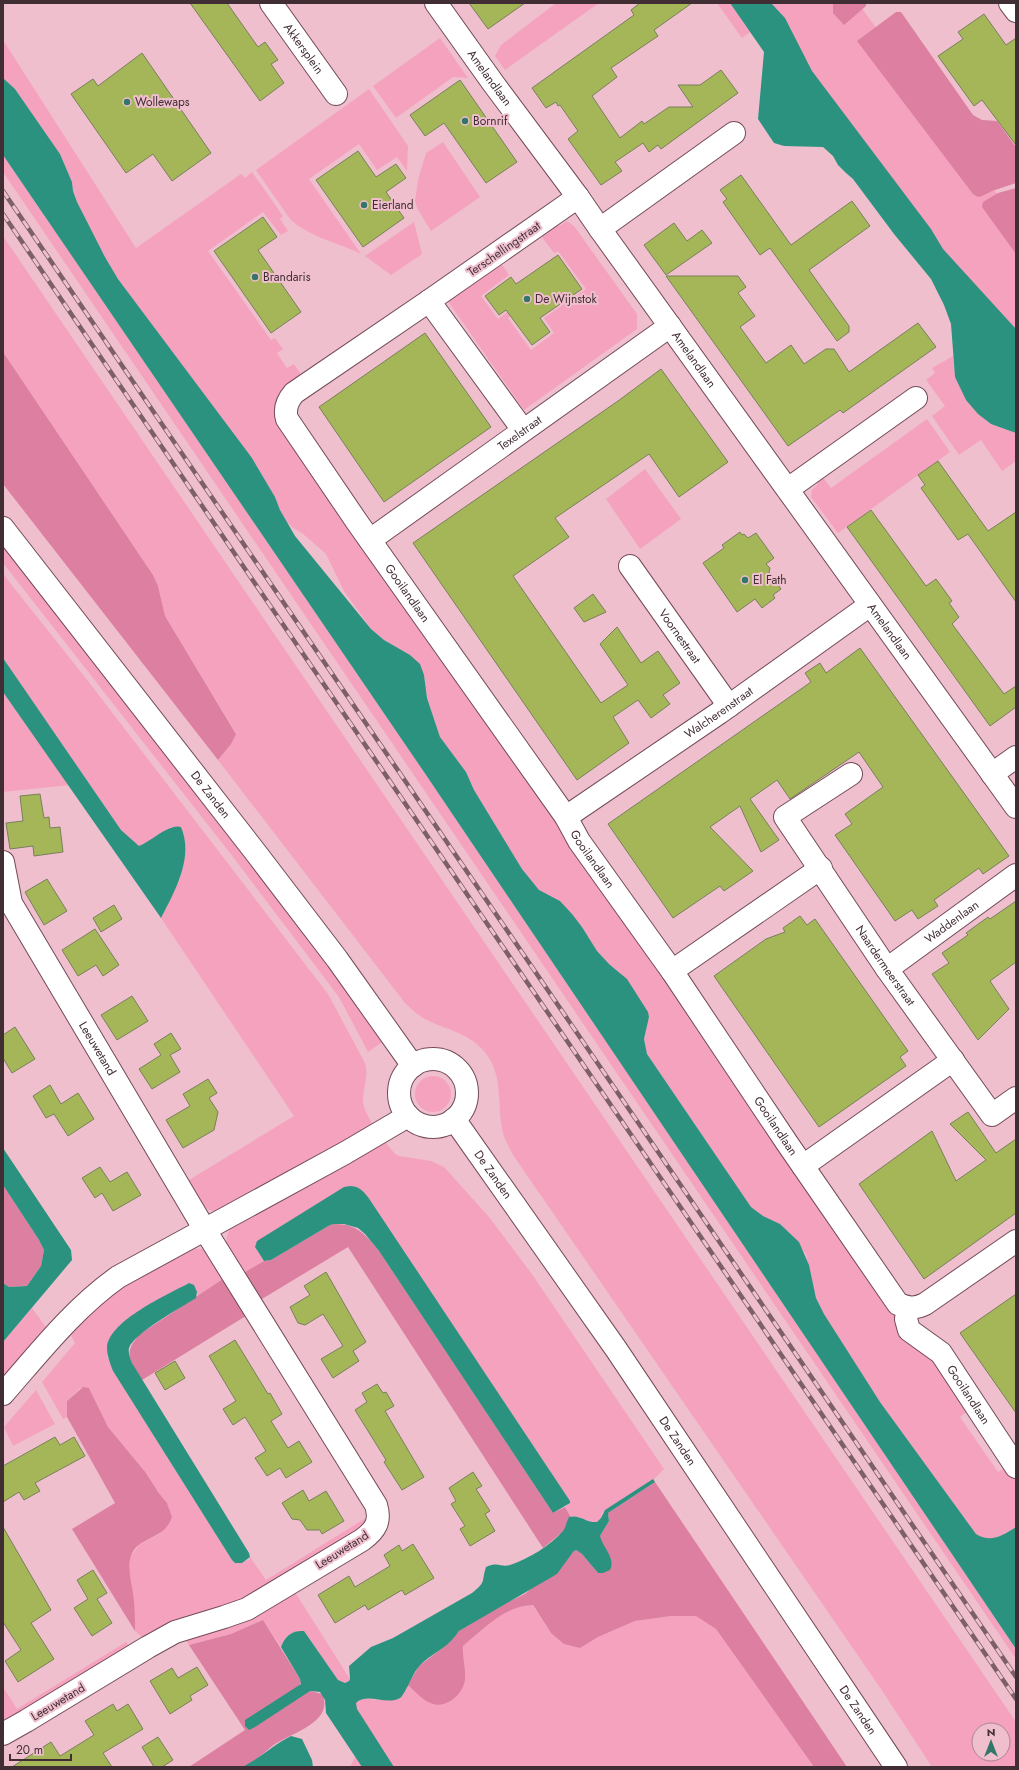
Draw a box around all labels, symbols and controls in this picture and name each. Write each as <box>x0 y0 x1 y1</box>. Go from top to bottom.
street label: Akkersplein <box>279 19 328 78</box>
street label: Amelandlaan <box>463 46 516 110</box>
place label: Wollewaps <box>135 93 190 111</box>
marker: Wollewaps <box>122 97 132 107</box>
place label: Bornrif <box>473 112 508 130</box>
marker: Bornrif <box>460 116 470 126</box>
place label: Eierland <box>372 196 414 214</box>
marker: Eierland <box>359 200 369 210</box>
street label: Terschellingstraat <box>464 217 544 281</box>
place label: Brandaris <box>263 268 311 286</box>
marker: Brandaris <box>250 272 260 282</box>
place label: De Wijnstok <box>535 290 598 308</box>
marker: De Wijnstok <box>522 294 532 304</box>
street label: Amelandlaan <box>667 327 720 391</box>
street label: Texelstraat <box>494 411 546 455</box>
street label: Gooilandlaan <box>380 560 434 626</box>
place label: El Fath <box>753 571 787 589</box>
marker: El Fath <box>740 575 750 585</box>
street label: Amelandlaan <box>863 599 916 663</box>
street label: Voornestraat <box>654 605 705 667</box>
street label: Walcherenstraat <box>681 682 757 743</box>
street label: De Zanden <box>186 767 235 822</box>
street label: Gooilandlaan <box>566 827 619 892</box>
street label: Waddenlaan <box>921 896 983 948</box>
street label: Naardermeerstraat <box>851 922 920 1010</box>
street label: Leeuwetand <box>74 1018 120 1079</box>
street label: Gooilandlaan <box>749 1093 802 1159</box>
street label: De Zanden <box>470 1147 517 1203</box>
street label: Gooilandlaan <box>942 1361 995 1428</box>
street label: De Zanden <box>655 1413 701 1469</box>
street label: Leeuwetand <box>312 1526 372 1574</box>
street label: Leeuwetand <box>28 1679 88 1725</box>
street label: De Zanden <box>835 1682 881 1738</box>
north arrow <box>971 1722 1011 1762</box>
text: N <box>987 1724 995 1740</box>
scale bar <box>10 1736 71 1762</box>
text: 20 m <box>16 1741 43 1759</box>

